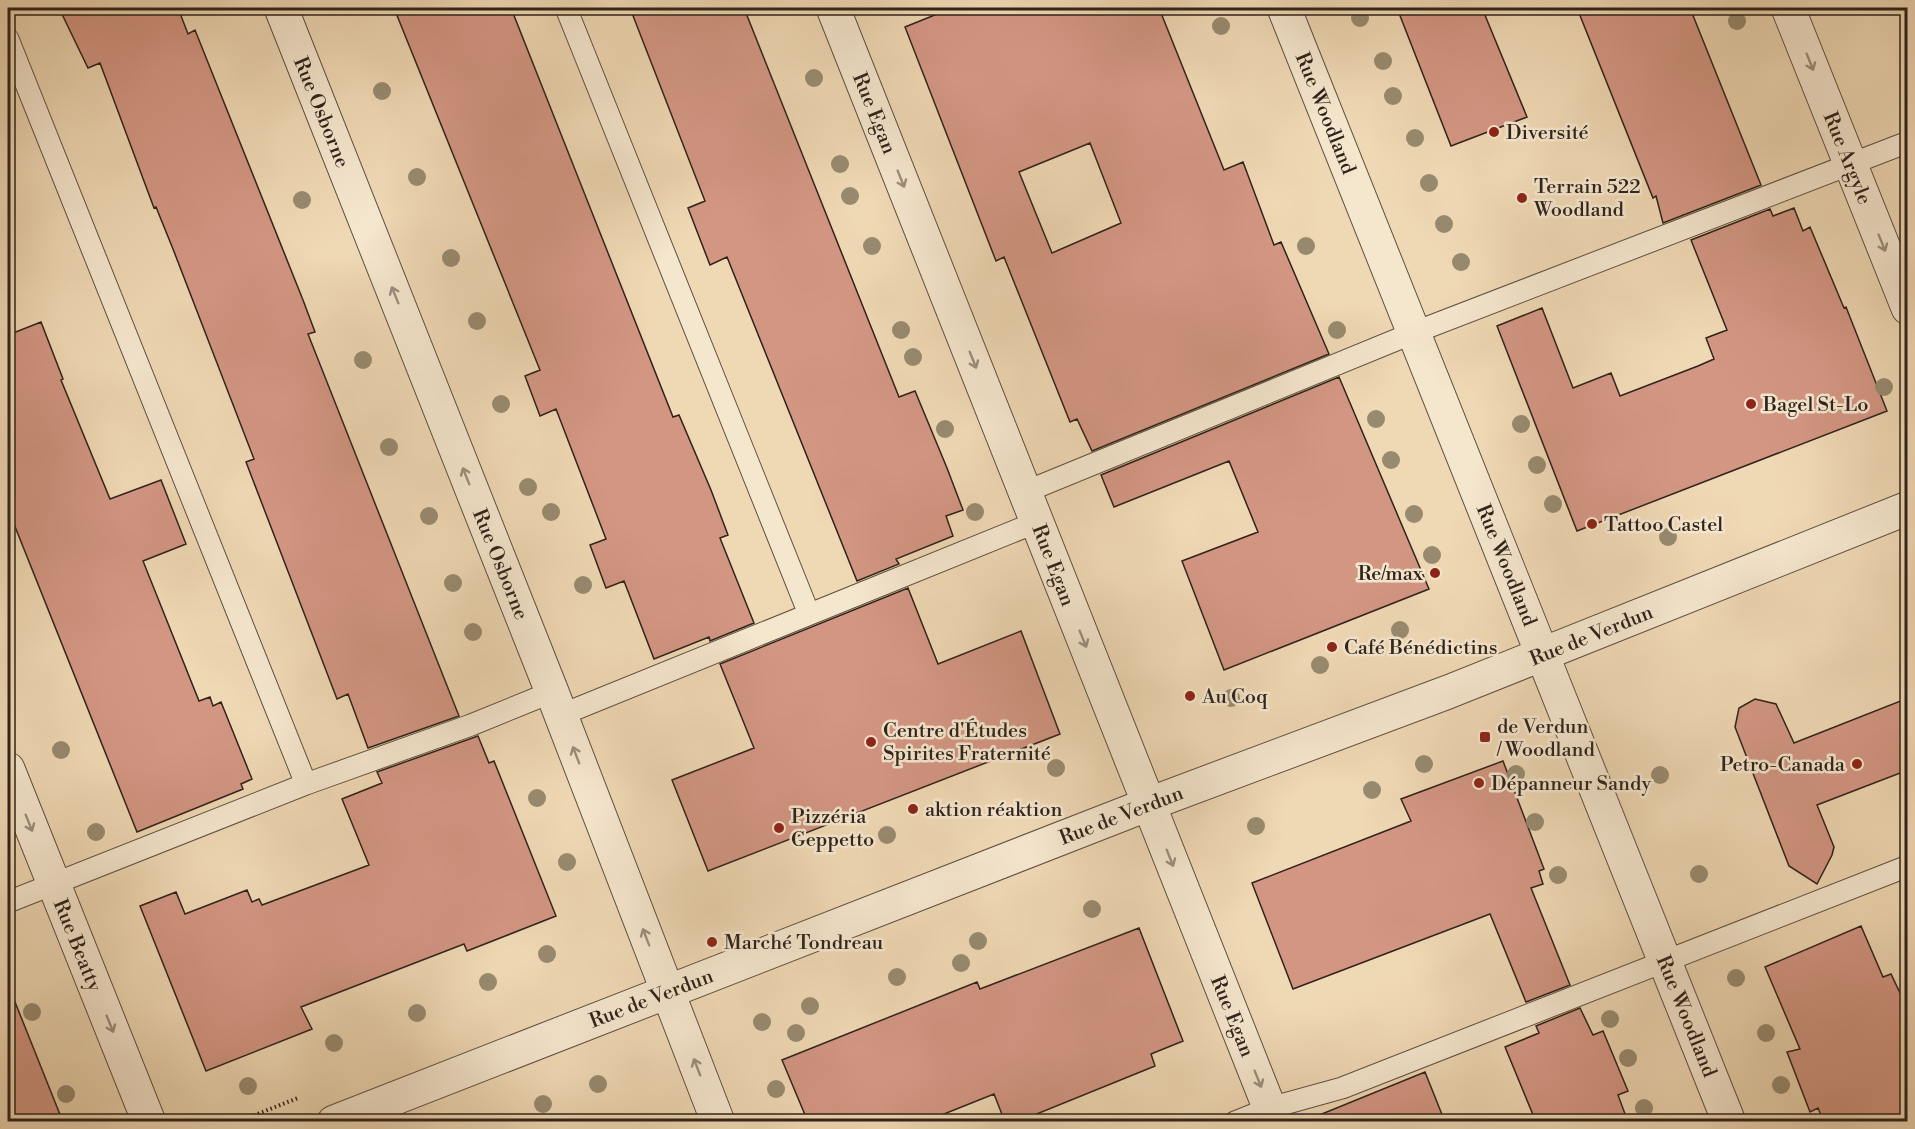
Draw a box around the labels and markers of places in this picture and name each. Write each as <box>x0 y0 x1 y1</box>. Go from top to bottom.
place label: Diversité <box>1506 121 1589 146</box>
marker: Diversité <box>1487 125 1501 139</box>
place label: Terrain 522 Woodland <box>1533 175 1641 223</box>
marker: Terrain 522 Woodland <box>1515 191 1529 205</box>
place label: Bagel St-Lo <box>1762 393 1868 418</box>
marker: Bagel St-Lo <box>1744 397 1758 411</box>
place label: Tattoo Castel <box>1604 513 1723 538</box>
marker: Tattoo Castel <box>1585 517 1599 531</box>
place label: Re/max <box>1358 562 1424 587</box>
marker: Re/max <box>1428 566 1442 580</box>
place label: Café Bénédictins <box>1344 636 1498 661</box>
marker: Café Bénédictins <box>1325 640 1339 654</box>
place label: Au Coq <box>1201 685 1268 710</box>
marker: Au Coq <box>1183 689 1197 703</box>
place label: de Verdun / Woodland <box>1496 715 1595 763</box>
place label: Centre d'Études Spirites Fraternité <box>883 718 1051 767</box>
marker: de Verdun / Woodland <box>1478 730 1492 744</box>
marker: Centre d'Études Spirites Fraternité <box>864 735 878 749</box>
place label: Petro-Canada <box>1720 753 1846 778</box>
marker: Petro-Canada <box>1850 757 1864 771</box>
place label: Dépanneur Sandy <box>1491 772 1652 797</box>
marker: Dépanneur Sandy <box>1472 776 1486 790</box>
place label: aktion réaktion <box>925 798 1063 823</box>
marker: aktion réaktion <box>906 802 920 816</box>
place label: Pizzéria Geppetto <box>791 805 874 853</box>
marker: Pizzéria Geppetto <box>772 821 786 835</box>
place label: Marché Tondreau <box>724 931 884 956</box>
marker: Marché Tondreau <box>705 935 719 949</box>

